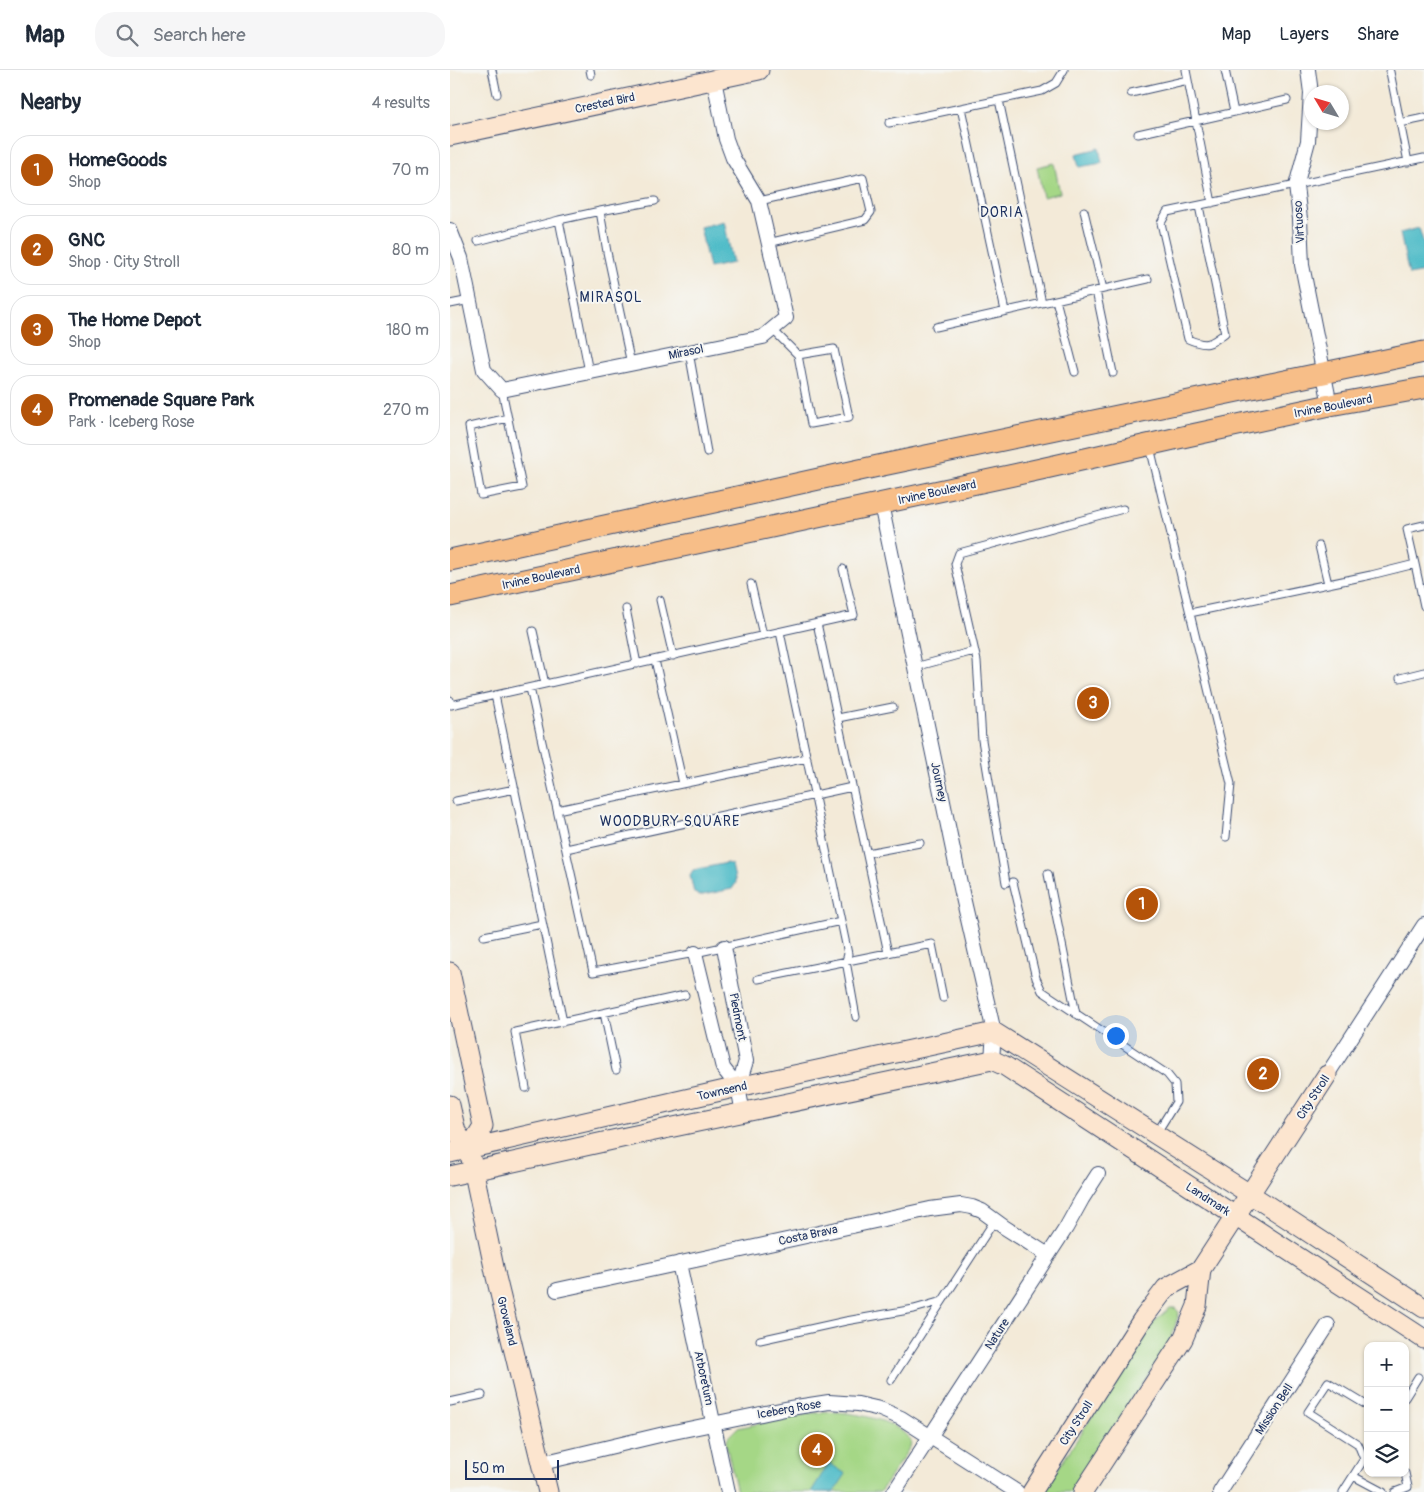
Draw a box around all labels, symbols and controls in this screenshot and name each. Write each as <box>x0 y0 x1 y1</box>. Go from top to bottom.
search box <box>95 12 445 57</box>
text: Map <box>25 20 65 49</box>
icon: search <box>113 21 141 49</box>
text: Search here <box>153 23 246 47</box>
text: Map <box>1222 23 1251 46</box>
text: Layers <box>1279 23 1329 46</box>
text: Share <box>1357 23 1399 46</box>
north arrow <box>1304 85 1349 130</box>
text: Nearby <box>20 89 81 116</box>
street label: Crested Bird <box>574 90 637 117</box>
text: 4 results <box>372 93 430 113</box>
text: HomeGoods <box>68 148 167 172</box>
text: 1 <box>34 160 40 180</box>
text: 70 m <box>392 160 429 180</box>
text: Shop <box>68 172 101 192</box>
street label: Virtuoso <box>1290 200 1308 244</box>
district label: DORIA <box>980 204 1024 221</box>
text: GNC <box>68 228 105 252</box>
text: 2 <box>33 240 41 260</box>
text: 80 m <box>392 240 429 260</box>
text: Shop · City Stroll <box>68 252 180 272</box>
district label: MIRASOL <box>579 289 643 306</box>
text: The Home Depot <box>68 308 201 332</box>
text: 3 <box>33 320 41 340</box>
text: 180 m <box>386 320 429 340</box>
text: Shop <box>68 332 101 352</box>
street label: Mirasol <box>667 341 705 363</box>
text: Promenade Square Park <box>68 388 254 412</box>
street label: Irvine Boulevard <box>1293 392 1374 421</box>
text: 4 <box>32 400 42 420</box>
text: 270 m <box>383 400 429 420</box>
text: Park · Iceberg Rose <box>68 412 194 432</box>
street label: Irvine Boulevard <box>897 477 978 508</box>
street label: Irvine Boulevard <box>501 562 582 593</box>
pin: 3 <box>1077 684 1109 722</box>
street label: Journey <box>927 761 950 803</box>
district label: WOODBURY SQUARE <box>600 813 740 830</box>
pin: 1 <box>1126 885 1158 923</box>
street label: Piedmont <box>725 992 750 1043</box>
your location <box>1103 1023 1129 1049</box>
pin: 2 <box>1247 1055 1279 1093</box>
street label: City Stroll <box>1293 1072 1333 1122</box>
street label: Townsend <box>696 1078 749 1105</box>
street label: Landmark <box>1183 1179 1233 1219</box>
street label: Costa Brava <box>777 1222 839 1249</box>
street label: Groveland <box>493 1295 520 1348</box>
street label: Nature <box>982 1316 1013 1353</box>
map controls <box>1364 1342 1409 1477</box>
button: + <box>1364 1342 1409 1387</box>
street label: Arboretum <box>690 1349 717 1407</box>
street label: Mission Bell <box>1252 1381 1297 1438</box>
button: − <box>1364 1387 1409 1432</box>
street label: Iceberg Rose <box>756 1396 822 1422</box>
street label: City Stroll <box>1056 1398 1096 1448</box>
pin: 4 <box>801 1431 833 1469</box>
button: layers <box>1364 1432 1409 1477</box>
scale bar <box>465 1457 559 1480</box>
text: 50 m <box>472 1460 505 1477</box>

